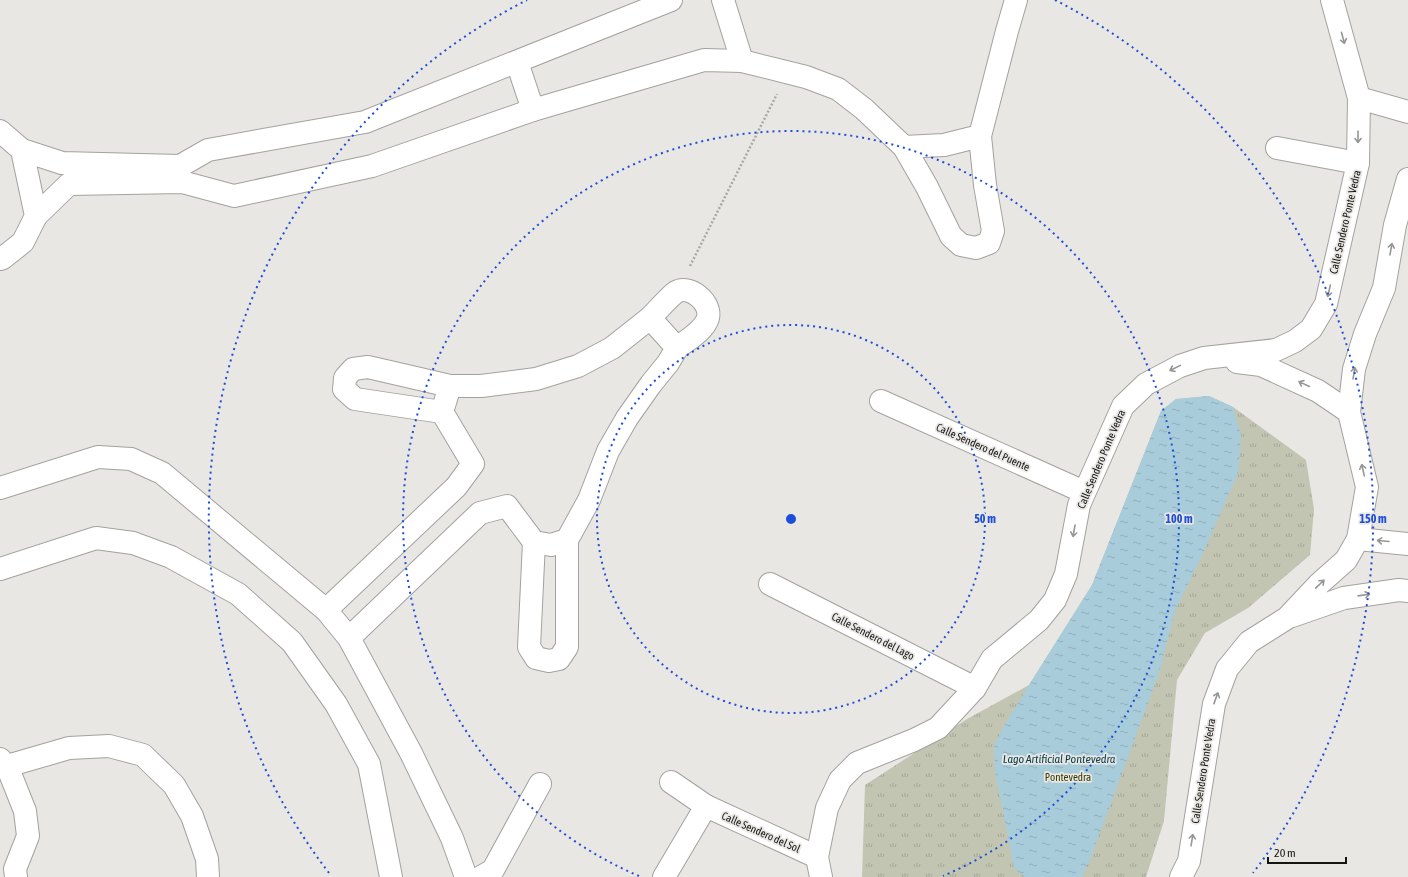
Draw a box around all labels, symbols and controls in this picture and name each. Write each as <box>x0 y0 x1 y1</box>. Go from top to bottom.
one-way arrow <box>1339 31 1347 44</box>
one-way arrow <box>1354 130 1362 143</box>
street label: Calle Sendero Ponte Vedra <box>1327 169 1363 275</box>
one-way arrow <box>1387 243 1395 256</box>
one-way arrow <box>1325 285 1333 298</box>
one-way arrow <box>1170 365 1182 372</box>
one-way arrow <box>1350 367 1358 380</box>
one-way arrow <box>1298 380 1310 387</box>
street label: Calle Sendero Ponte Vedra <box>1075 408 1127 510</box>
street label: Calle Sendero del Puente <box>934 421 1032 473</box>
one-way arrow <box>1358 464 1366 477</box>
centre of rings <box>784 512 798 526</box>
text: 50 m <box>974 512 996 526</box>
text: 100 m <box>1165 512 1193 526</box>
text: 150 m <box>1359 512 1387 526</box>
one-way arrow <box>1070 524 1078 537</box>
one-way arrow <box>1377 538 1390 545</box>
one-way arrow <box>1315 579 1325 589</box>
one-way arrow <box>1357 591 1370 599</box>
street label: Calle Sendero del Lago <box>830 610 916 662</box>
one-way arrow <box>1212 693 1220 705</box>
street label: Calle Sendero Ponte Vedra <box>1189 718 1217 824</box>
water label: Lago Artificial Pontevedra <box>1003 752 1116 766</box>
park label: Pontevedra <box>1045 771 1091 783</box>
street label: Calle Sendero del Sol <box>720 809 802 855</box>
one-way arrow <box>1188 834 1196 847</box>
scale bar <box>1268 839 1346 865</box>
text: 20 m <box>1274 846 1296 860</box>

